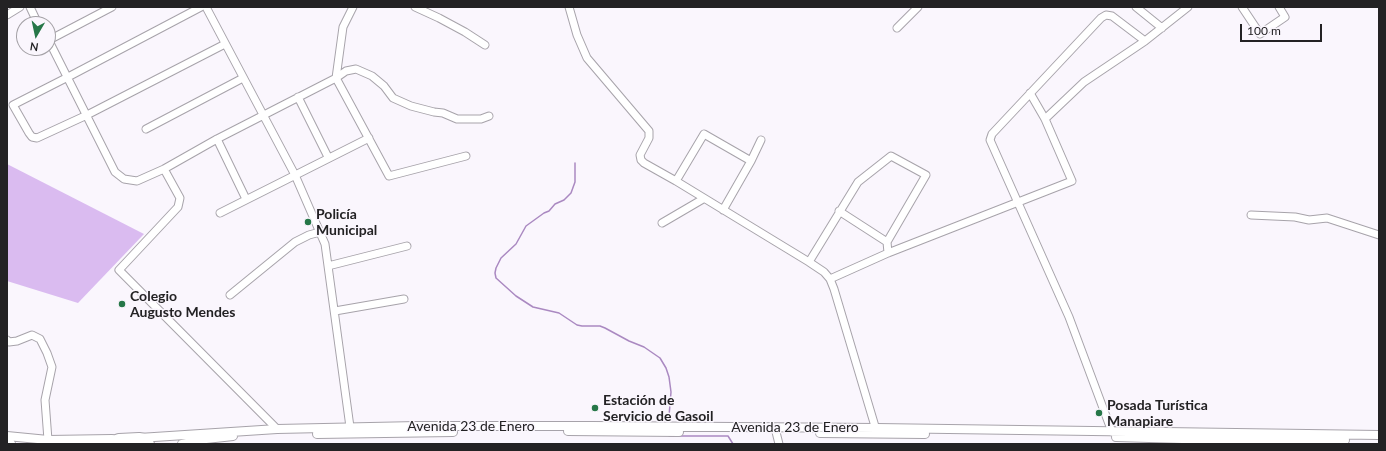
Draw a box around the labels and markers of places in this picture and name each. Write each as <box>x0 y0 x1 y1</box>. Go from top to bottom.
place label: Policía Municipal <box>316 206 377 238</box>
marker: Policía Municipal <box>303 217 313 227</box>
place label: Colegio Augusto Mendes <box>130 288 235 320</box>
marker: Colegio Augusto Mendes <box>117 299 127 309</box>
place label: Estación de Servicio de Gasoil <box>603 392 713 424</box>
place label: Posada Turística Manapiare <box>1107 397 1208 430</box>
marker: Estación de Servicio de Gasoil <box>590 403 600 413</box>
marker: Posada Turística Manapiare <box>1094 408 1104 418</box>

